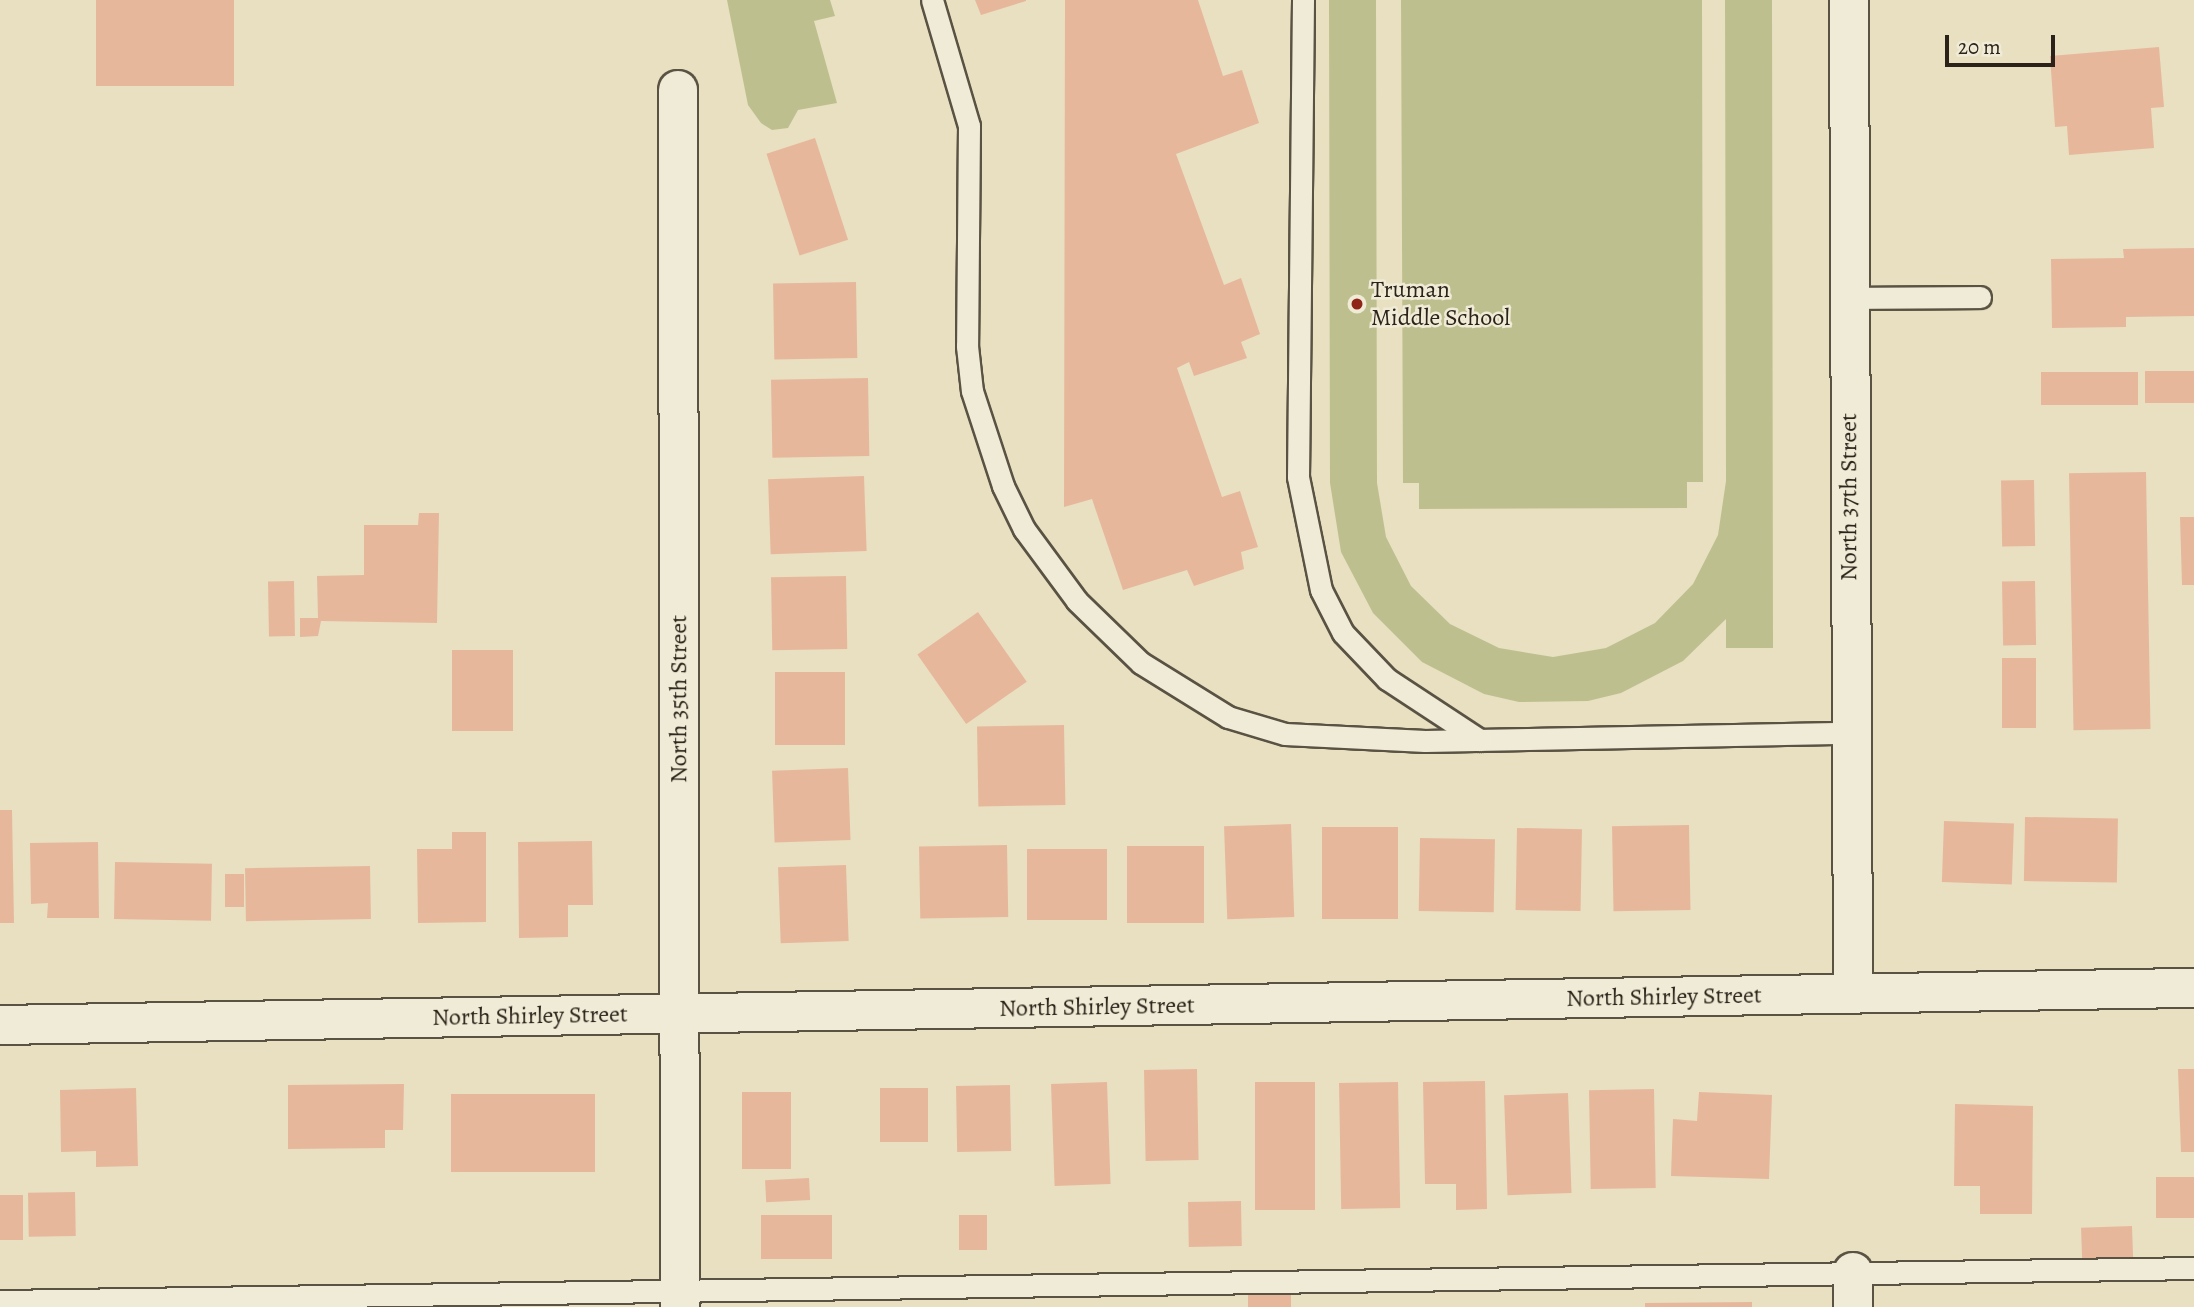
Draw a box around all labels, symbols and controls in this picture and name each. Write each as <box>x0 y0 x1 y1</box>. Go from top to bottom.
scale bar <box>1949 21 2059 65</box>
text: 20 m <box>1958 33 2001 61</box>
place label: Truman Middle School <box>1371 276 1510 332</box>
marker: Truman Middle School <box>1349 296 1365 312</box>
street label: North 37th Street <box>1835 413 1863 581</box>
street label: North 35th Street <box>665 615 693 783</box>
street label: North Shirley Street <box>1566 981 1762 1013</box>
street label: North Shirley Street <box>999 991 1195 1023</box>
street label: North Shirley Street <box>432 1000 628 1032</box>

